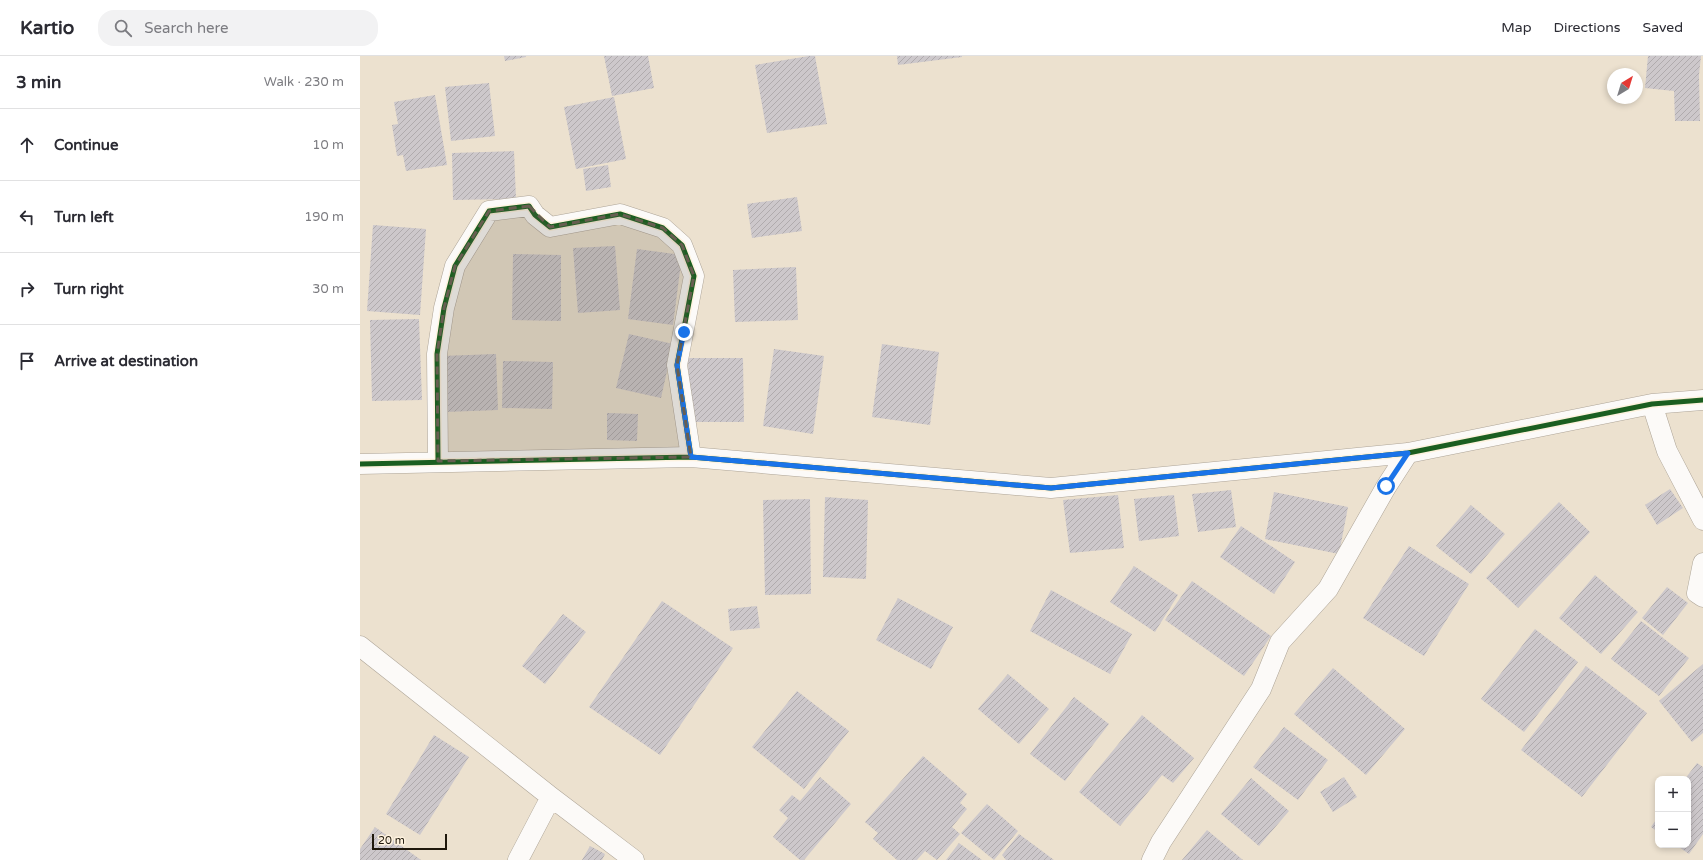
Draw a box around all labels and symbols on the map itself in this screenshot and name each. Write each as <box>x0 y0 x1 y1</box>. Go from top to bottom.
north arrow <box>1607 68 1643 104</box>
route end <box>675 323 693 341</box>
route start <box>1377 477 1395 495</box>
scale bar <box>372 832 447 851</box>

